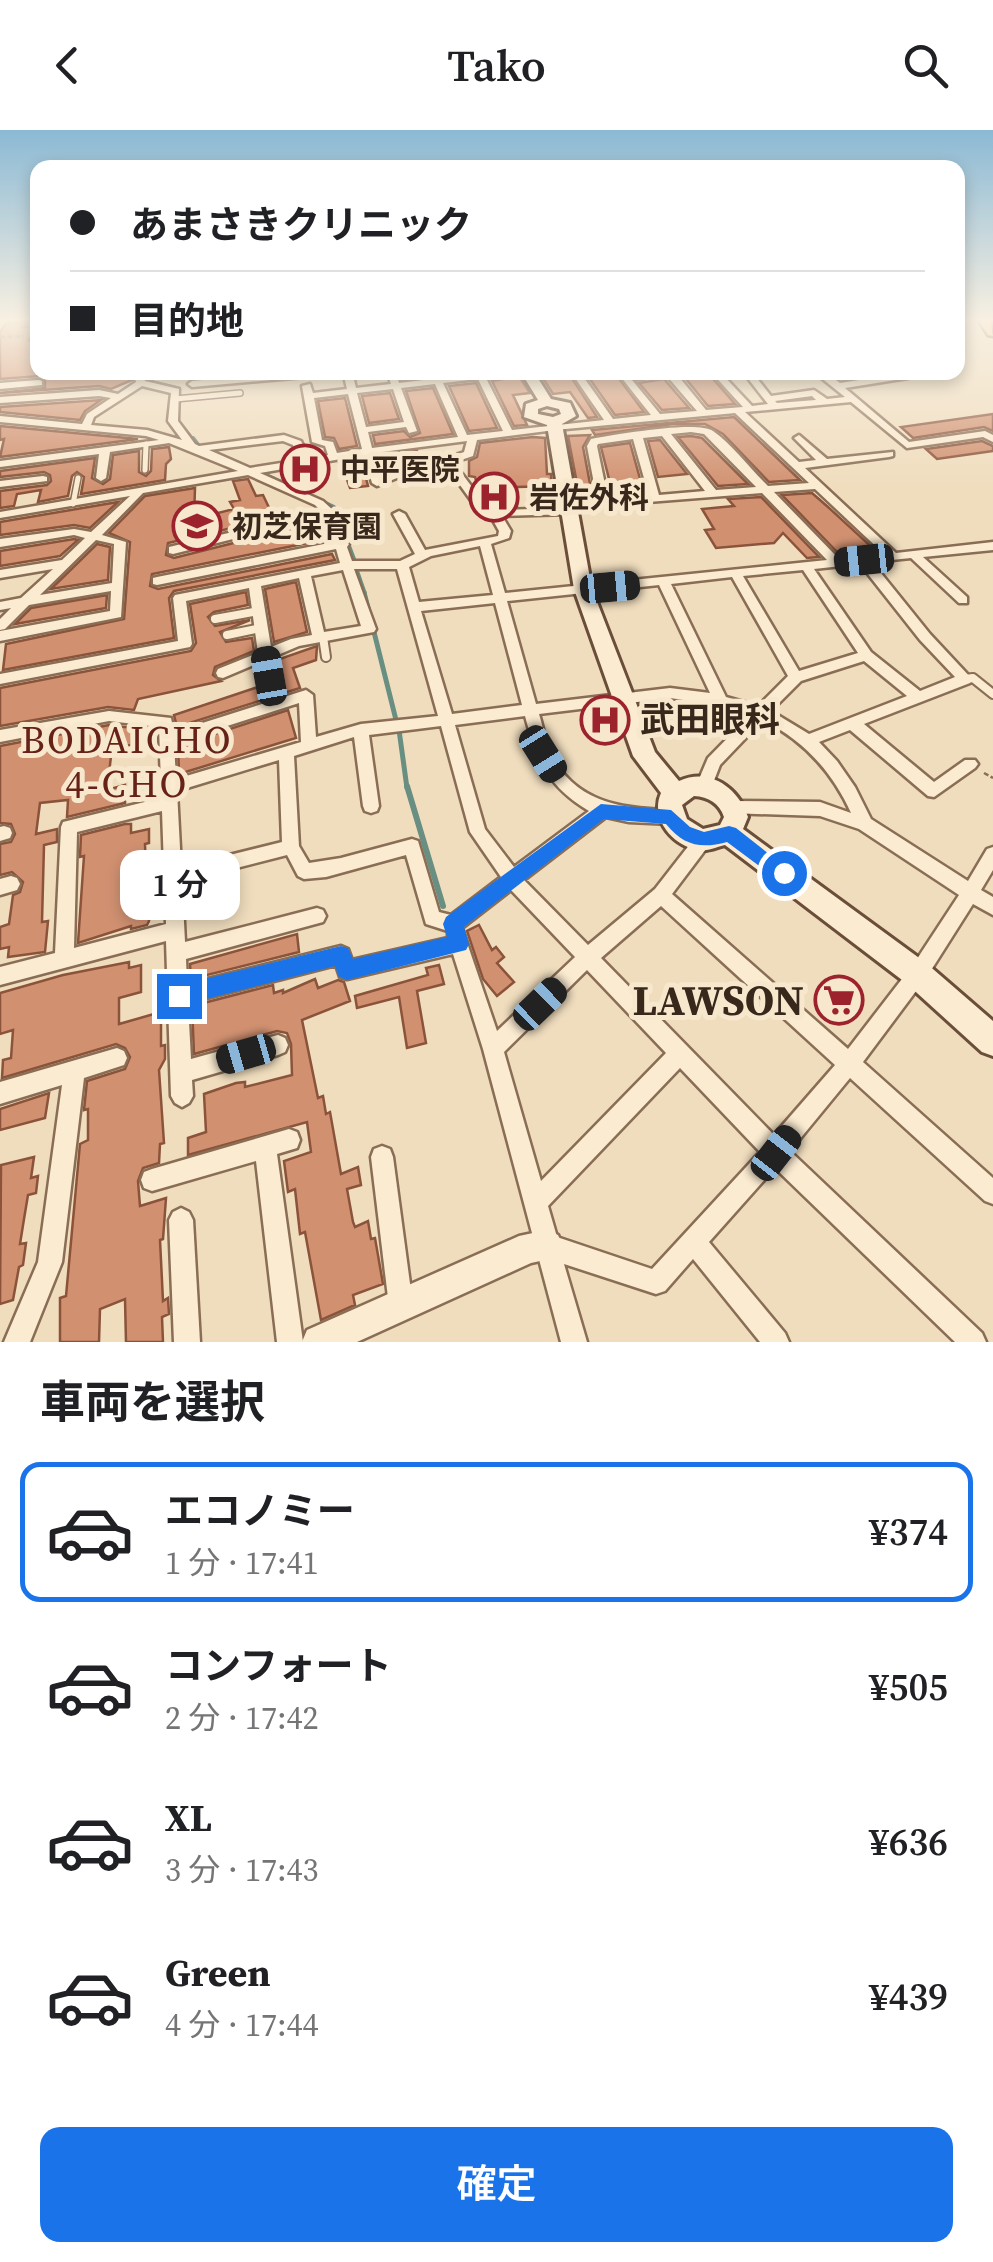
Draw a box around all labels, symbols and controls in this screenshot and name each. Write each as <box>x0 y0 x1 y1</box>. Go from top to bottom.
text: Tako <box>447 34 546 96</box>
icon: back <box>40 38 95 93</box>
icon: search <box>898 38 953 93</box>
text: あまさきクリニック <box>130 199 472 251</box>
text: 目的地 <box>130 295 244 347</box>
hospital icon: 中平医院 <box>279 443 331 495</box>
place label: 中平医院 <box>340 449 460 490</box>
hospital icon: 岩佐外科 <box>468 471 520 523</box>
place label: 岩佐外科 <box>529 477 649 518</box>
school or university icon: 初芝保育園 <box>171 500 223 552</box>
place label: 初芝保育園 <box>232 506 382 547</box>
car <box>833 542 895 578</box>
car <box>579 569 641 605</box>
car <box>249 644 289 708</box>
hospital icon: 武田眼科 <box>579 694 631 746</box>
place label: 武田眼科 <box>640 696 780 744</box>
district label: BODAICHO 4-CHO <box>21 714 233 810</box>
car <box>514 721 572 787</box>
callout: 1 分 <box>119 851 239 921</box>
route start <box>762 851 807 896</box>
text: 1 分 <box>152 863 208 907</box>
place label: LAWSON <box>633 971 804 1029</box>
car <box>508 972 572 1036</box>
route end <box>157 974 202 1019</box>
supermarket icon: LAWSON <box>813 974 865 1026</box>
car <box>213 1031 279 1077</box>
car <box>746 1120 806 1186</box>
text: 車両を選択 <box>40 1371 265 1433</box>
text: エコノミー <box>165 1485 355 1537</box>
icon: car <box>45 1487 135 1577</box>
text: ¥374 <box>869 1506 948 1558</box>
text: 1 分 · 17:41 <box>165 1541 319 1585</box>
text: コンフォート <box>165 1640 392 1692</box>
icon: car <box>45 1642 135 1732</box>
text: ¥505 <box>869 1661 948 1713</box>
text: 2 分 · 17:42 <box>165 1696 319 1740</box>
text: XL <box>165 1792 212 1844</box>
icon: car <box>45 1797 135 1887</box>
text: ¥636 <box>869 1816 948 1868</box>
text: 3 分 · 17:43 <box>165 1848 319 1892</box>
text: Green <box>165 1947 271 1999</box>
icon: car <box>45 1952 135 2042</box>
text: ¥439 <box>869 1971 948 2023</box>
text: 4 分 · 17:44 <box>165 2003 319 2047</box>
button: 確定 <box>40 2127 953 2242</box>

